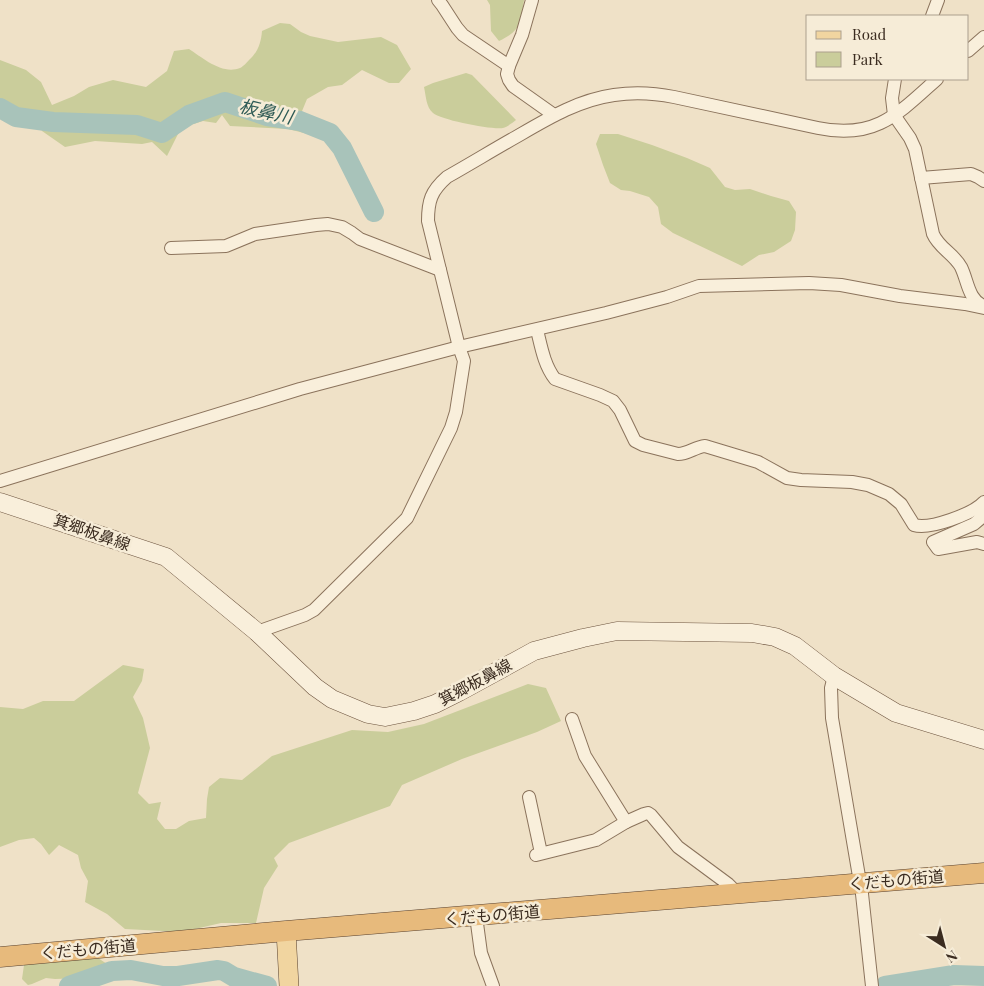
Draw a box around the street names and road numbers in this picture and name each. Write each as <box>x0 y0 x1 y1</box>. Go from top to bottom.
street label: 箕郷板鼻線 <box>51 509 133 554</box>
street label: 箕郷板鼻線 <box>435 654 515 710</box>
street label: くだもの街道 <box>847 865 945 894</box>
street label: くだもの街道 <box>443 900 541 929</box>
street label: くだもの街道 <box>39 934 137 963</box>

